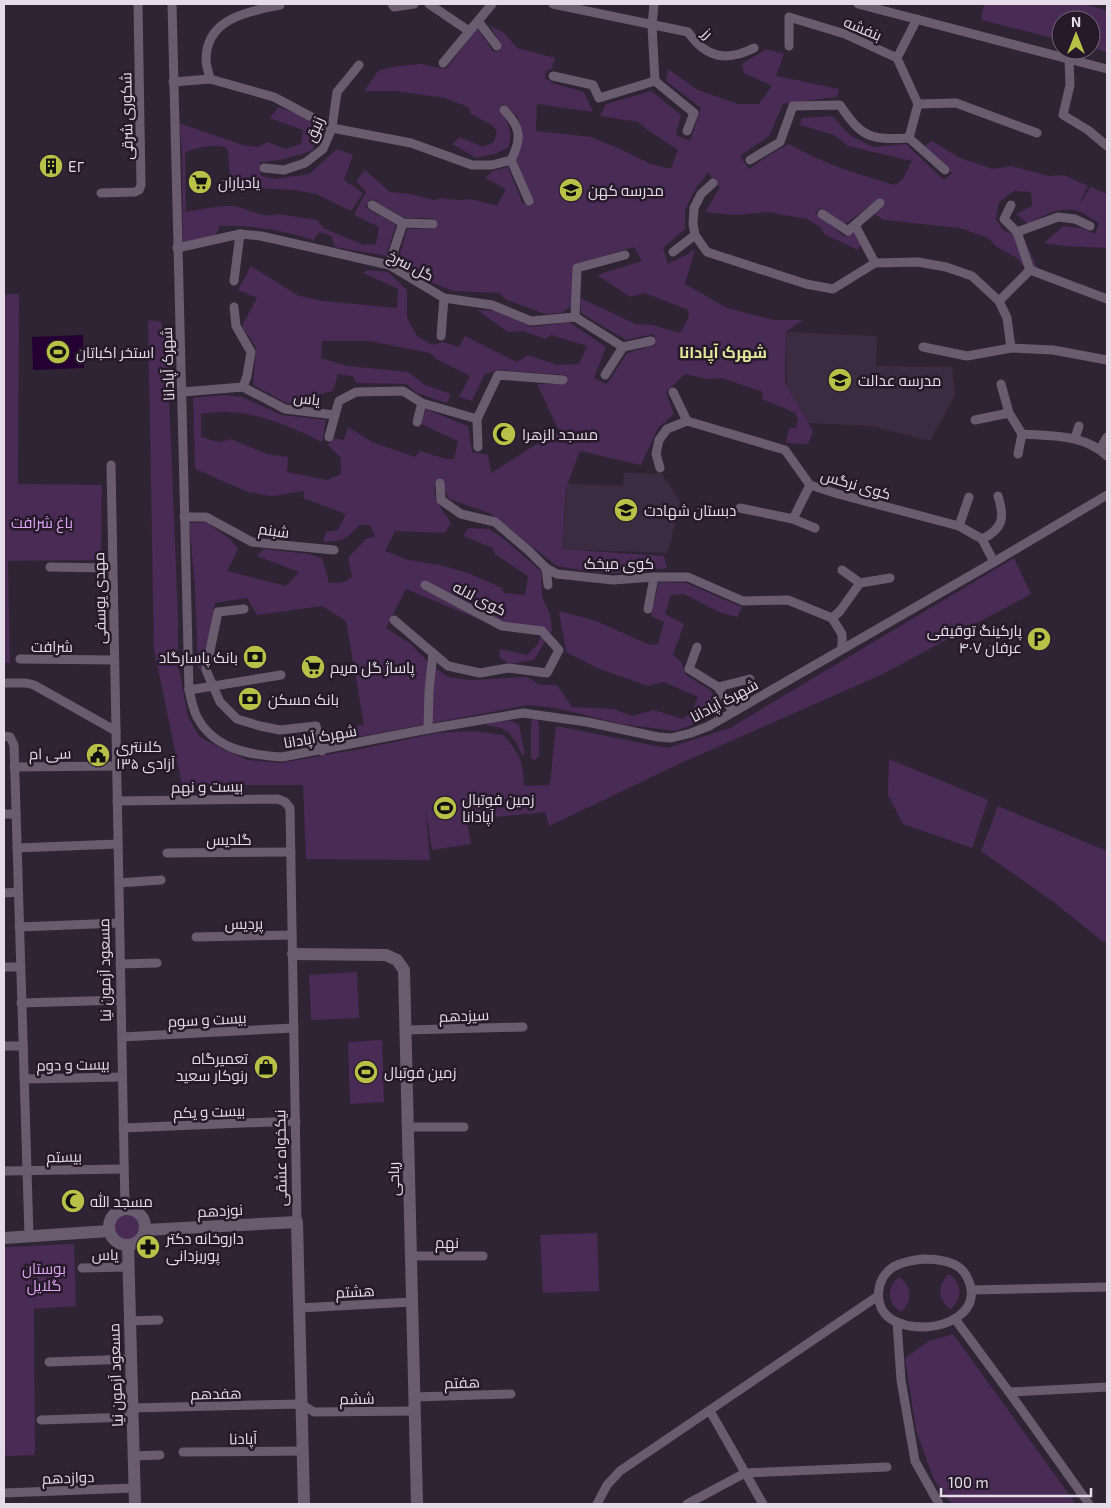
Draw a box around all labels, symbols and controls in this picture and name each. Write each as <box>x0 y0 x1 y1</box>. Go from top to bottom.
north arrow <box>1051 10 1101 60</box>
street label: بنفشه <box>841 12 885 44</box>
text: N <box>1071 13 1081 30</box>
street label: رز <box>697 23 717 43</box>
street label: شکوری شرقی <box>116 72 138 160</box>
street label: زنبق <box>301 114 329 145</box>
building icon: E۲ <box>38 153 64 179</box>
place label: E۲ <box>68 157 84 175</box>
supermarket icon: یادیاران <box>187 169 213 195</box>
place label: یادیاران <box>218 173 260 193</box>
school or university icon: مدرسه کهن <box>558 177 584 203</box>
place label: مدرسه کهن <box>588 181 664 201</box>
street label: گل سرخ <box>384 246 437 287</box>
street label: شهرک آپادانا <box>157 327 179 401</box>
sports icon: استخر اکباتان <box>45 339 71 365</box>
district label: شهرک آپادانا <box>679 342 767 364</box>
place label: استخر اکباتان <box>76 343 154 363</box>
school or university icon: مدرسه عدالت <box>827 367 853 393</box>
place label: مدرسه عدالت <box>858 371 941 390</box>
street label: یاس <box>292 387 321 411</box>
mosque icon: مسجد الزهرا <box>491 421 517 447</box>
place label: مسجد الزهرا <box>522 425 598 444</box>
street label: کوی نرگس <box>818 465 893 505</box>
school or university icon: دبستان شهادت <box>613 497 639 523</box>
place label: دبستان شهادت <box>644 501 736 521</box>
park label: باغ شرافت <box>11 513 73 534</box>
street label: شبنم <box>257 519 291 543</box>
street label: مهدی یوسفی <box>89 552 111 644</box>
street label: کوی میخک <box>584 554 654 574</box>
street label: کوی لاله <box>449 577 510 621</box>
place label: پارکینگ توقیفی عرفان ۴۰۷ <box>927 621 1022 658</box>
parking icon: پارکینگ توقیفی عرفان ۴۰۷ <box>1026 626 1052 652</box>
street label: شرافت <box>31 637 73 656</box>
bank icon: بانک پاسارگاد <box>242 644 268 670</box>
place label: بانک پاسارگاد <box>159 648 238 668</box>
supermarket icon: پاساژ گل مریم <box>300 654 326 680</box>
place label: پاساژ گل مریم <box>330 658 415 678</box>
street label: شهرک آپادانا <box>687 675 762 727</box>
bank icon: بانک مسکن <box>237 686 263 712</box>
place label: بانک مسکن <box>268 690 339 710</box>
street label: شهرک آپادانا <box>282 721 358 753</box>
place label: کلانتری ۱۳۵ آزادی <box>116 737 175 774</box>
public building icon: کلانتری ۱۳۵ آزادی <box>85 742 111 768</box>
street label: سی ام <box>29 744 71 764</box>
street label: بیست و نهم <box>171 776 243 798</box>
place label: زمین فوتبال آپادانا <box>462 790 534 827</box>
sports icon: زمین فوتبال آپادانا <box>432 795 458 821</box>
street label: گلدیس <box>206 830 252 850</box>
street label: پردیس <box>225 914 263 934</box>
street label: مسعود آزمون نیا <box>94 918 116 1022</box>
street label: سیزدهم <box>439 1005 490 1027</box>
street label: بیست و سوم <box>167 1008 247 1032</box>
place label: تعمیرگاه رنوکار سعید <box>176 1049 248 1085</box>
street label: بیست و دوم <box>36 1054 110 1076</box>
shop icon: تعمیرگاه رنوکار سعید <box>253 1054 279 1080</box>
sports icon: زمین فوتبال <box>353 1059 379 1085</box>
place label: زمین فوتبال <box>384 1063 456 1083</box>
street label: بیست و یکم <box>173 1101 245 1123</box>
street label: نیکخواه عشقی <box>270 1109 292 1207</box>
street label: بیستم <box>46 1147 82 1167</box>
street label: ریاحی <box>384 1162 404 1196</box>
mosque icon: مسجد الله <box>60 1188 86 1214</box>
place label: مسجد الله <box>90 1192 153 1210</box>
street label: نوزدهم <box>197 1200 243 1222</box>
place label: داروخانه دکتر پوریزدانی <box>165 1229 244 1266</box>
street label: نهم <box>435 1233 459 1253</box>
pharmacy icon: داروخانه دکتر پوریزدانی <box>135 1234 161 1260</box>
street label: یاس <box>92 1245 118 1265</box>
park label: بوستان گلایل <box>22 1259 66 1296</box>
street label: هشتم <box>335 1281 375 1303</box>
street label: مسعود آزمون نیا <box>104 1323 128 1427</box>
street label: هفتم <box>444 1372 480 1394</box>
street label: هفدهم <box>190 1384 242 1404</box>
street label: ششم <box>339 1389 375 1409</box>
street label: آپادنا <box>229 1429 257 1449</box>
scale bar <box>941 1466 1091 1498</box>
street label: دوازدهم <box>41 1467 95 1489</box>
text: 100 m <box>948 1473 989 1491</box>

